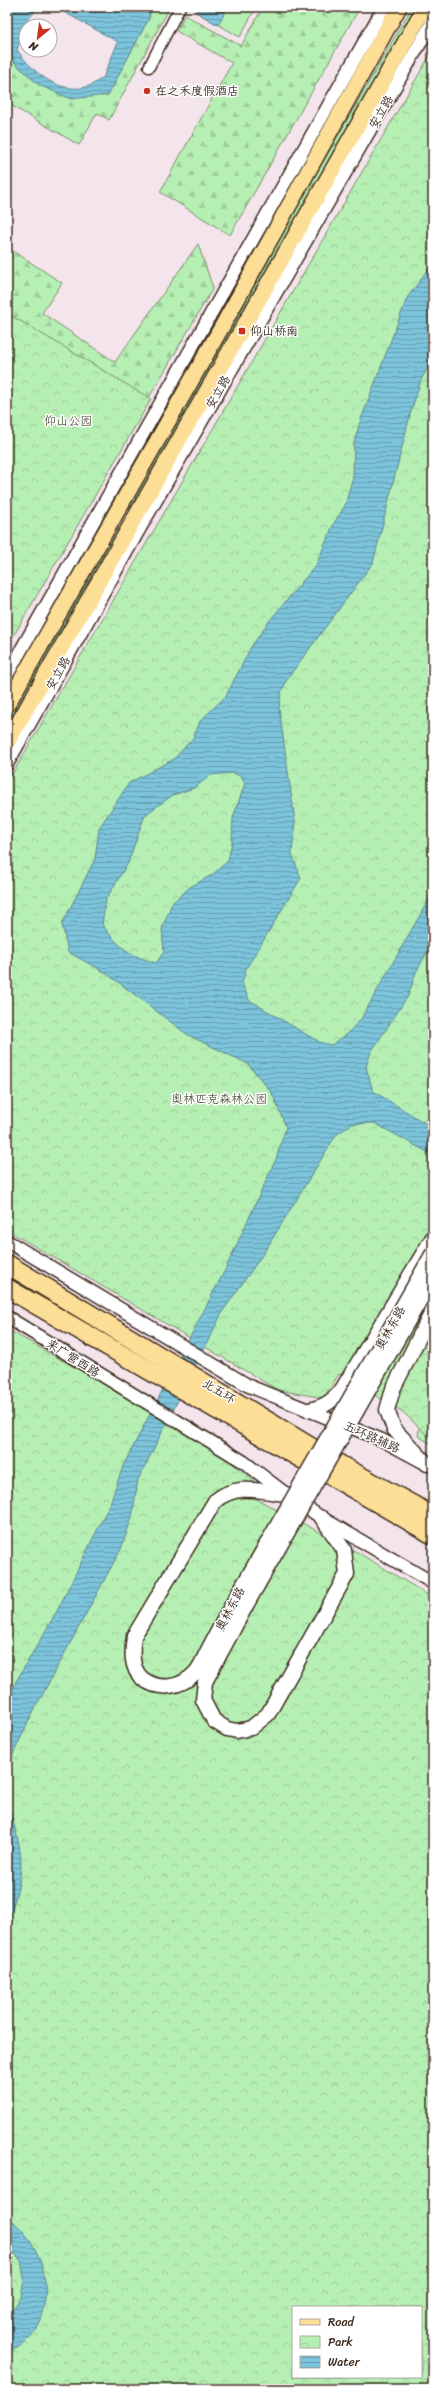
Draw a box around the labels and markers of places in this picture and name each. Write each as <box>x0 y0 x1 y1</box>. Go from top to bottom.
place label: 在之禾度假酒店 <box>155 80 239 102</box>
marker: 在之禾度假酒店 <box>142 86 152 96</box>
place label: 仰山桥南 <box>250 320 298 342</box>
marker: 仰山桥南 <box>237 326 247 336</box>

